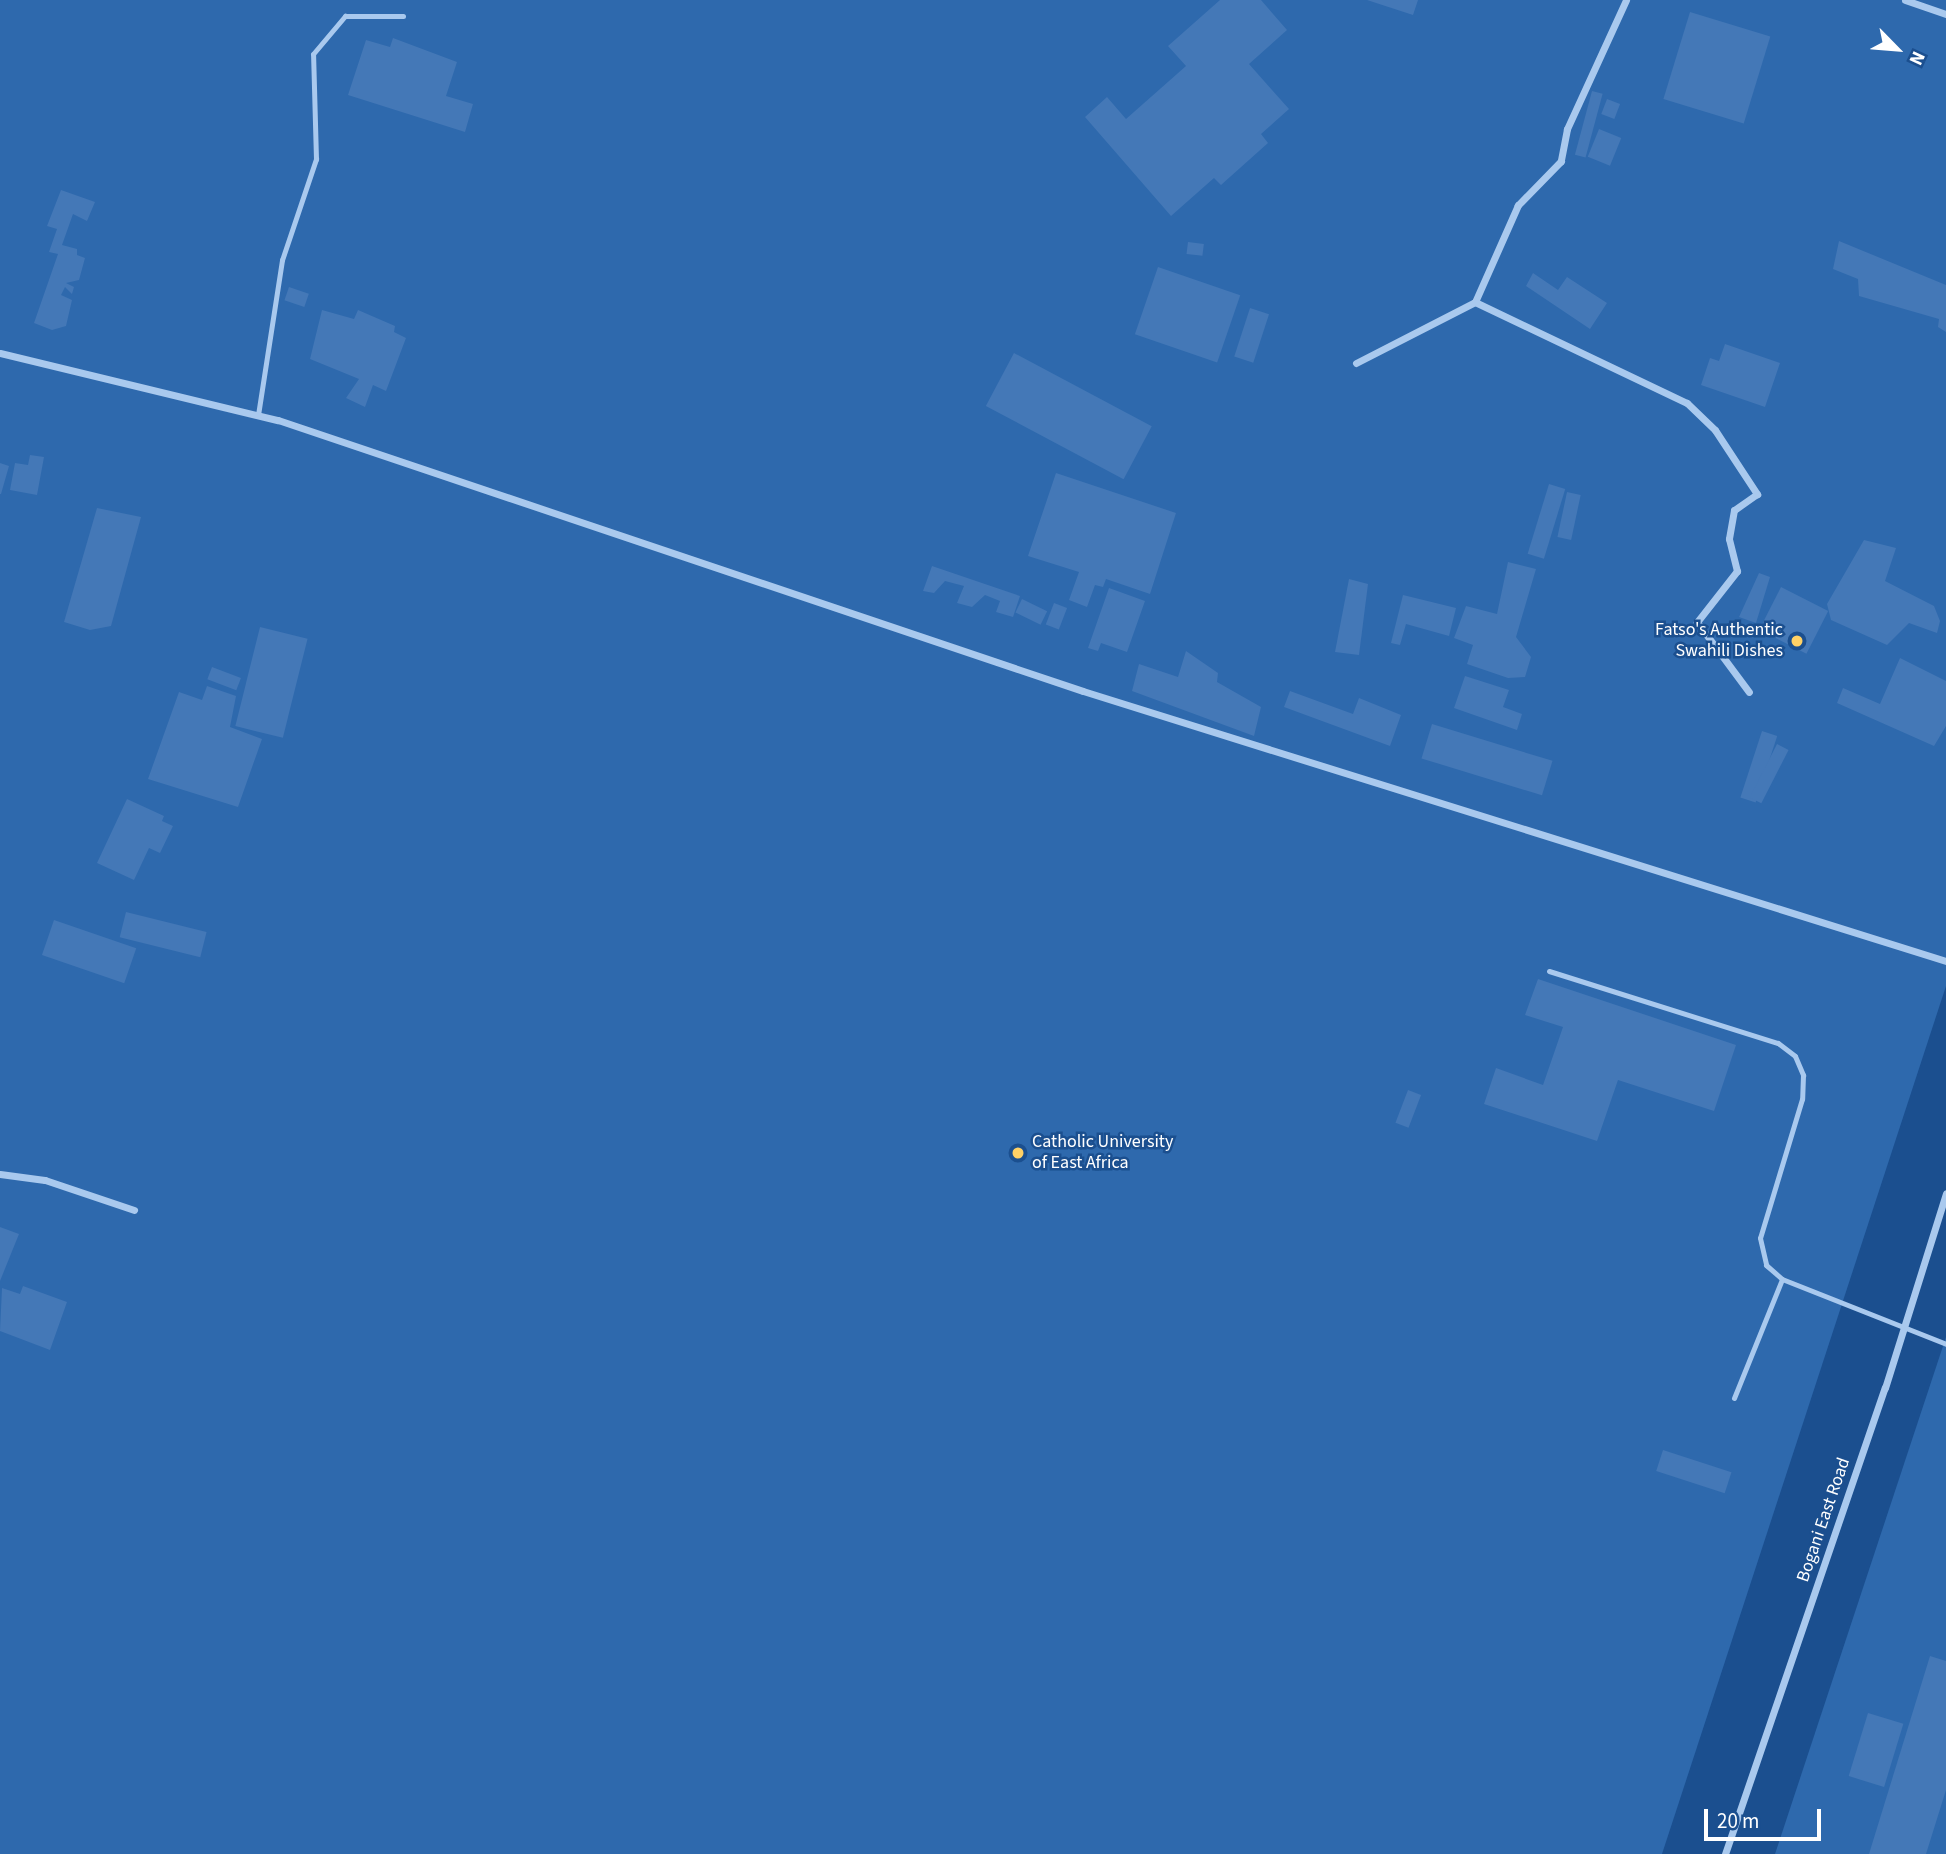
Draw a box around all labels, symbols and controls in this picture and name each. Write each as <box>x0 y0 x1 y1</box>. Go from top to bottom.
north arrow <box>1862 14 1932 84</box>
text: N <box>1902 47 1931 70</box>
place label: Fatso's Authentic Swahili Dishes <box>1655 620 1783 662</box>
marker: Fatso's Authentic Swahili Dishes <box>1789 633 1805 649</box>
place label: Catholic University of East Africa <box>1032 1132 1173 1174</box>
marker: Catholic University of East Africa <box>1010 1145 1026 1161</box>
street label: Bogani East Road <box>1793 1455 1855 1585</box>
scale bar <box>1708 1794 1825 1838</box>
text: 20 m <box>1717 1806 1759 1836</box>

